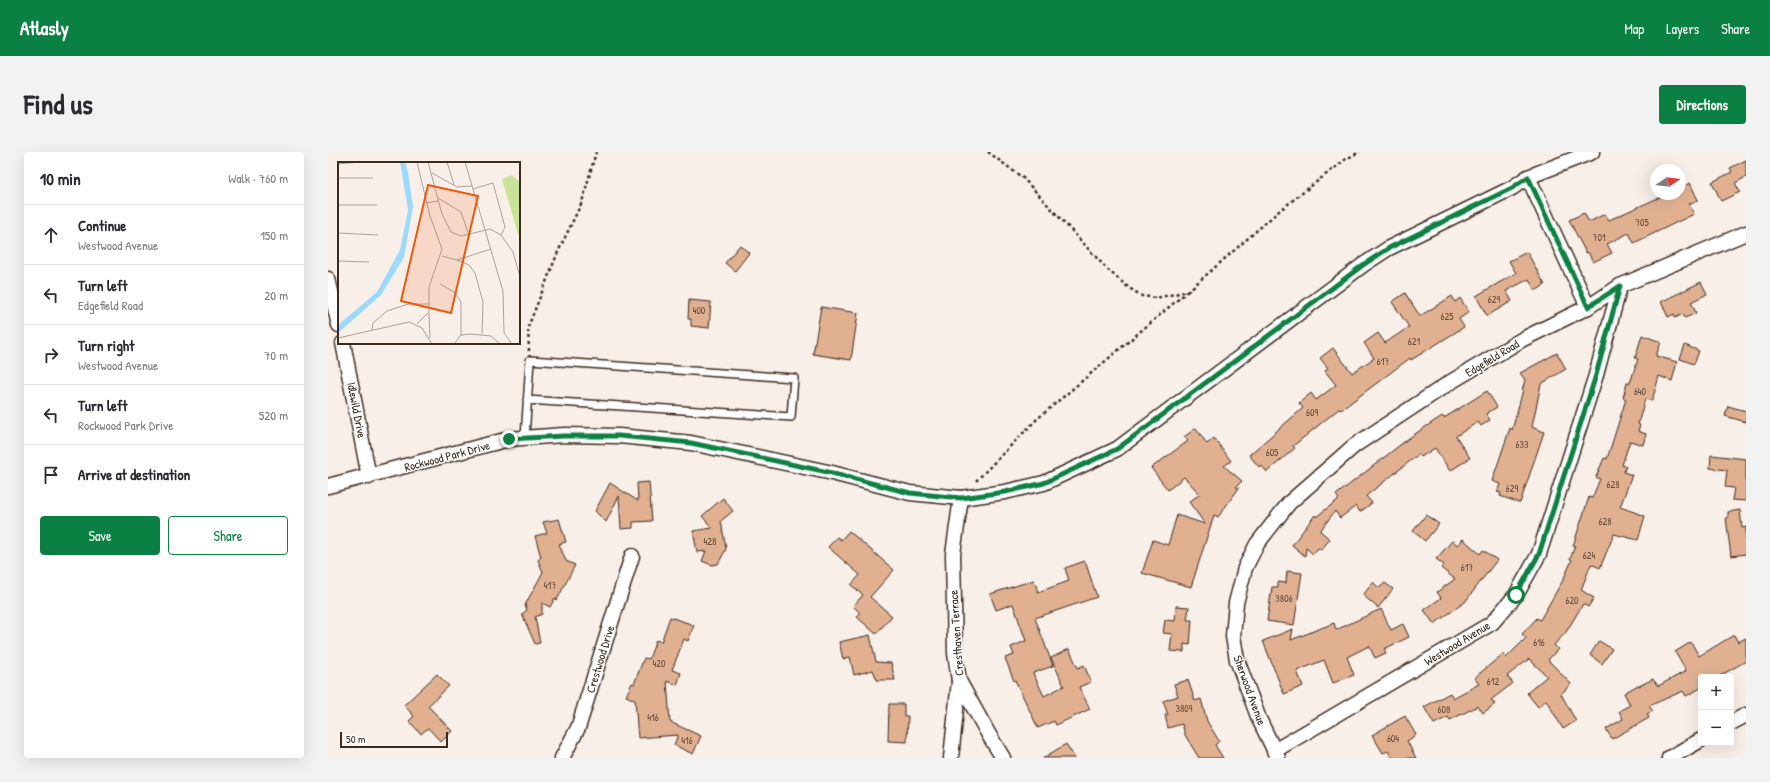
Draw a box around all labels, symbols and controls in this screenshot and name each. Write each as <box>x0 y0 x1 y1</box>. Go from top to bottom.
text: Atlasly <box>20 15 69 41</box>
text: Map <box>1624 19 1644 38</box>
text: Layers <box>1666 19 1699 38</box>
text: Share <box>1721 19 1750 38</box>
text: Find us <box>24 85 93 123</box>
button: Directions <box>1659 85 1746 124</box>
inset map <box>338 162 520 344</box>
north arrow <box>1650 164 1686 200</box>
text: 10 min <box>40 167 81 190</box>
text: Walk · 760 m <box>228 169 288 187</box>
text: Continue <box>78 215 126 236</box>
house number: 705 <box>1635 216 1650 229</box>
icon: ahead <box>40 224 62 246</box>
text: 150 m <box>260 226 288 244</box>
house number: 701 <box>1592 231 1606 244</box>
text: Westwood Avenue <box>78 236 158 254</box>
text: Turn left <box>78 275 128 296</box>
icon: left <box>40 284 62 306</box>
text: 20 m <box>264 286 288 304</box>
house number: 629 <box>1488 293 1500 306</box>
text: Edgefield Road <box>78 296 143 314</box>
house number: 400 <box>693 304 706 317</box>
house number: 625 <box>1441 310 1454 323</box>
text: Turn right <box>78 335 134 356</box>
house number: 621 <box>1408 335 1421 348</box>
street label: Edgefield Road <box>1462 335 1522 381</box>
icon: right <box>40 344 62 366</box>
text: 70 m <box>264 346 288 364</box>
house number: 617 <box>1377 355 1389 368</box>
text: Westwood Avenue <box>78 356 158 374</box>
street label: Idlewild Drive <box>343 380 371 440</box>
house number: 640 <box>1634 385 1647 398</box>
text: Turn left <box>78 395 128 416</box>
icon: left <box>40 404 62 426</box>
text: 520 m <box>259 406 288 424</box>
house number: 609 <box>1306 406 1318 419</box>
text: Rockwood Park Drive <box>78 416 173 434</box>
route end <box>500 430 518 448</box>
street label: Rockwood Park Drive <box>402 436 492 476</box>
house number: 633 <box>1516 438 1529 451</box>
house number: 605 <box>1266 446 1279 459</box>
icon: arrive <box>40 464 62 486</box>
text: Arrive at destination <box>78 464 190 485</box>
house number: 628 <box>1607 478 1620 491</box>
house number: 629 <box>1506 482 1518 495</box>
house number: 628 <box>1599 515 1612 528</box>
button: Save <box>40 516 160 555</box>
button: Share <box>168 516 288 555</box>
house number: 428 <box>704 535 716 548</box>
house number: 624 <box>1583 549 1595 562</box>
house number: 617 <box>1461 561 1473 574</box>
house number: 417 <box>544 579 556 592</box>
route start <box>1507 586 1525 604</box>
street label: Cresthaven Terrace <box>945 589 967 676</box>
house number: 3806 <box>1275 592 1293 605</box>
house number: 620 <box>1565 594 1579 607</box>
street label: Westwood Avenue <box>1421 617 1493 669</box>
street label: Crestwood Drive <box>582 623 618 695</box>
house number: 616 <box>1533 636 1545 649</box>
street label: Sherwood Avenue <box>1230 653 1271 727</box>
house number: 420 <box>653 657 666 670</box>
map controls <box>1698 674 1734 746</box>
button: + <box>1698 674 1734 710</box>
house number: 612 <box>1487 675 1499 688</box>
house number: 3809 <box>1176 702 1193 715</box>
house number: 608 <box>1438 703 1450 716</box>
button: − <box>1698 710 1734 746</box>
house number: 416 <box>647 711 659 724</box>
scale bar <box>340 730 448 749</box>
text: 50 m <box>346 732 366 746</box>
house number: 604 <box>1387 732 1399 745</box>
house number: 416 <box>681 734 693 747</box>

